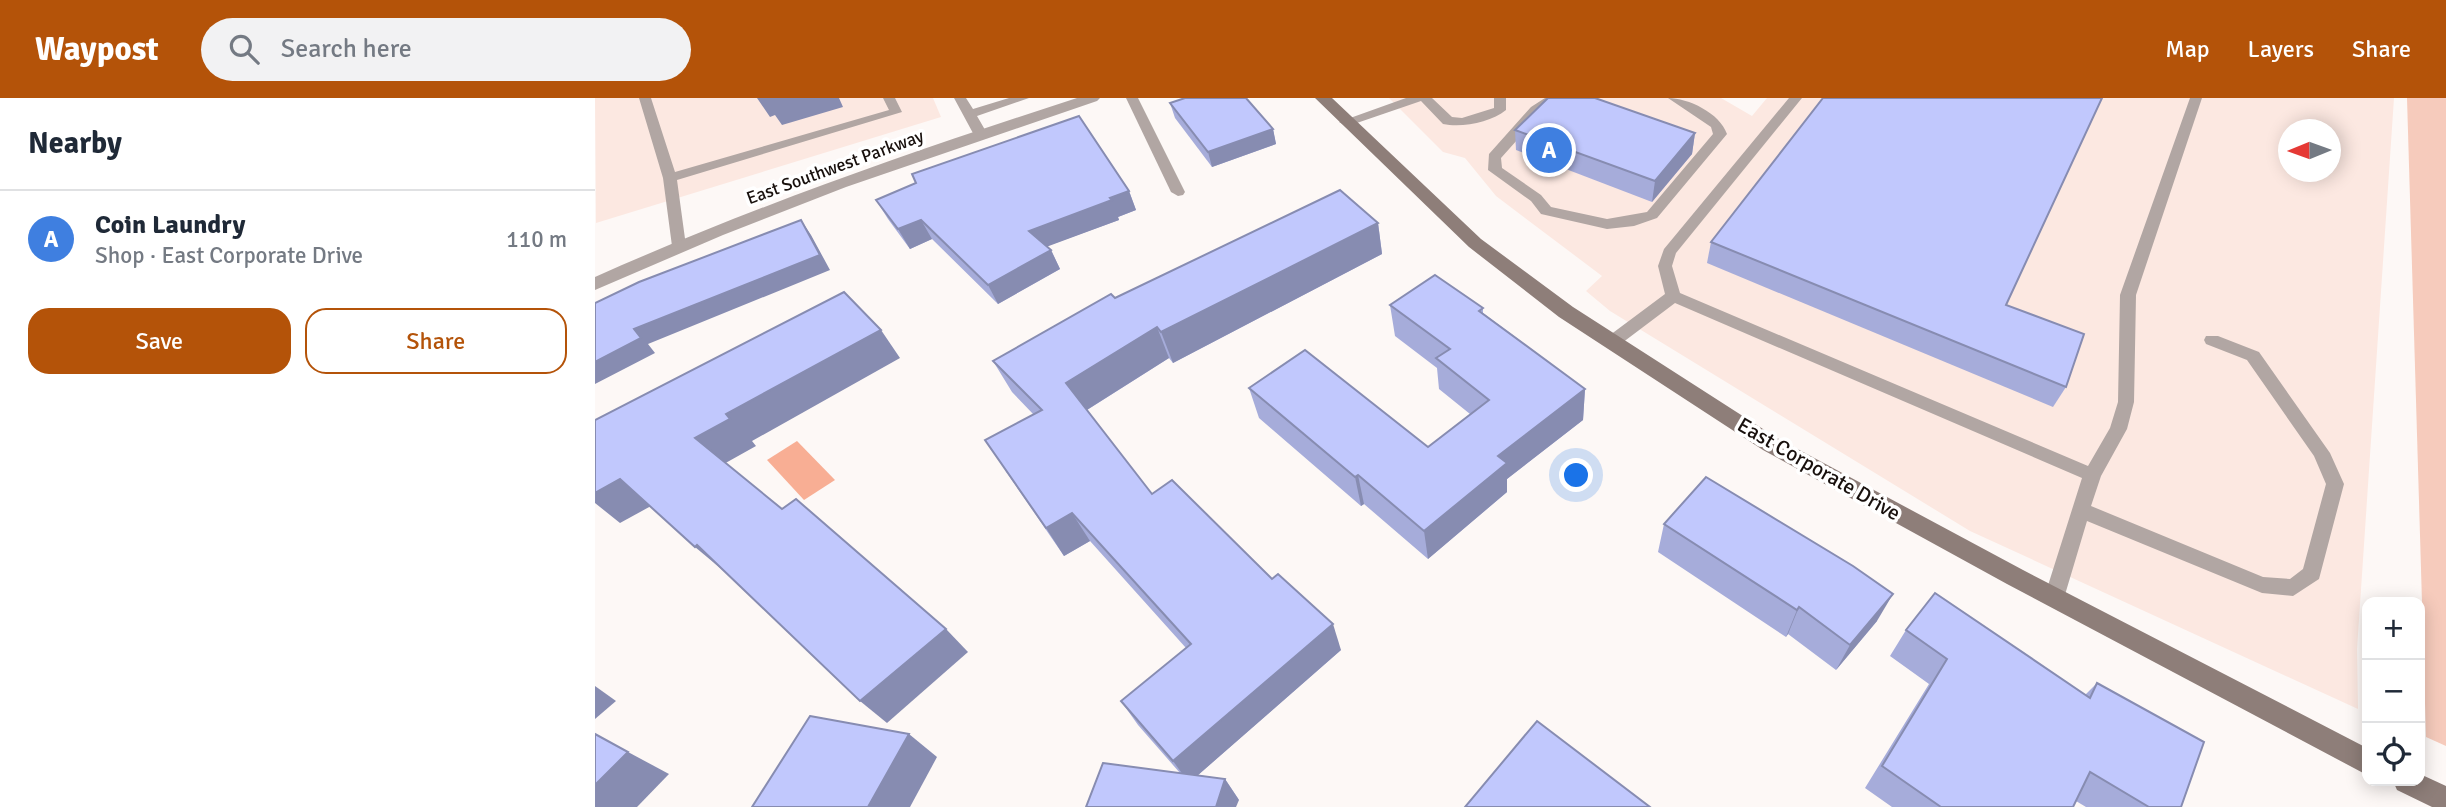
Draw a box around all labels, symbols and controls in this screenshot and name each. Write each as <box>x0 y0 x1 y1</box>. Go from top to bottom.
search box <box>201 18 691 81</box>
text: Waypost <box>35 29 159 70</box>
icon: search <box>225 30 263 68</box>
text: Search here <box>281 33 412 65</box>
text: Map <box>2165 34 2210 64</box>
text: Layers <box>2248 34 2314 64</box>
text: Share <box>2352 34 2411 64</box>
north arrow <box>2278 119 2341 182</box>
street label: East Southwest Parkway <box>743 124 927 209</box>
pin: A <box>1526 124 1572 176</box>
text: Nearby <box>28 125 122 162</box>
text: Coin Laundry <box>95 209 246 241</box>
text: A <box>44 225 58 254</box>
text: 110 m <box>506 225 567 254</box>
text: Shop · East Corporate Drive <box>95 241 363 270</box>
button: Save <box>28 308 291 374</box>
button: Share <box>305 308 567 374</box>
street label: East Corporate Drive <box>1733 412 1905 526</box>
your location <box>1559 458 1593 492</box>
map controls <box>2362 597 2425 786</box>
button: + <box>2362 597 2425 660</box>
button: − <box>2362 660 2425 723</box>
button: locate <box>2362 723 2425 786</box>

